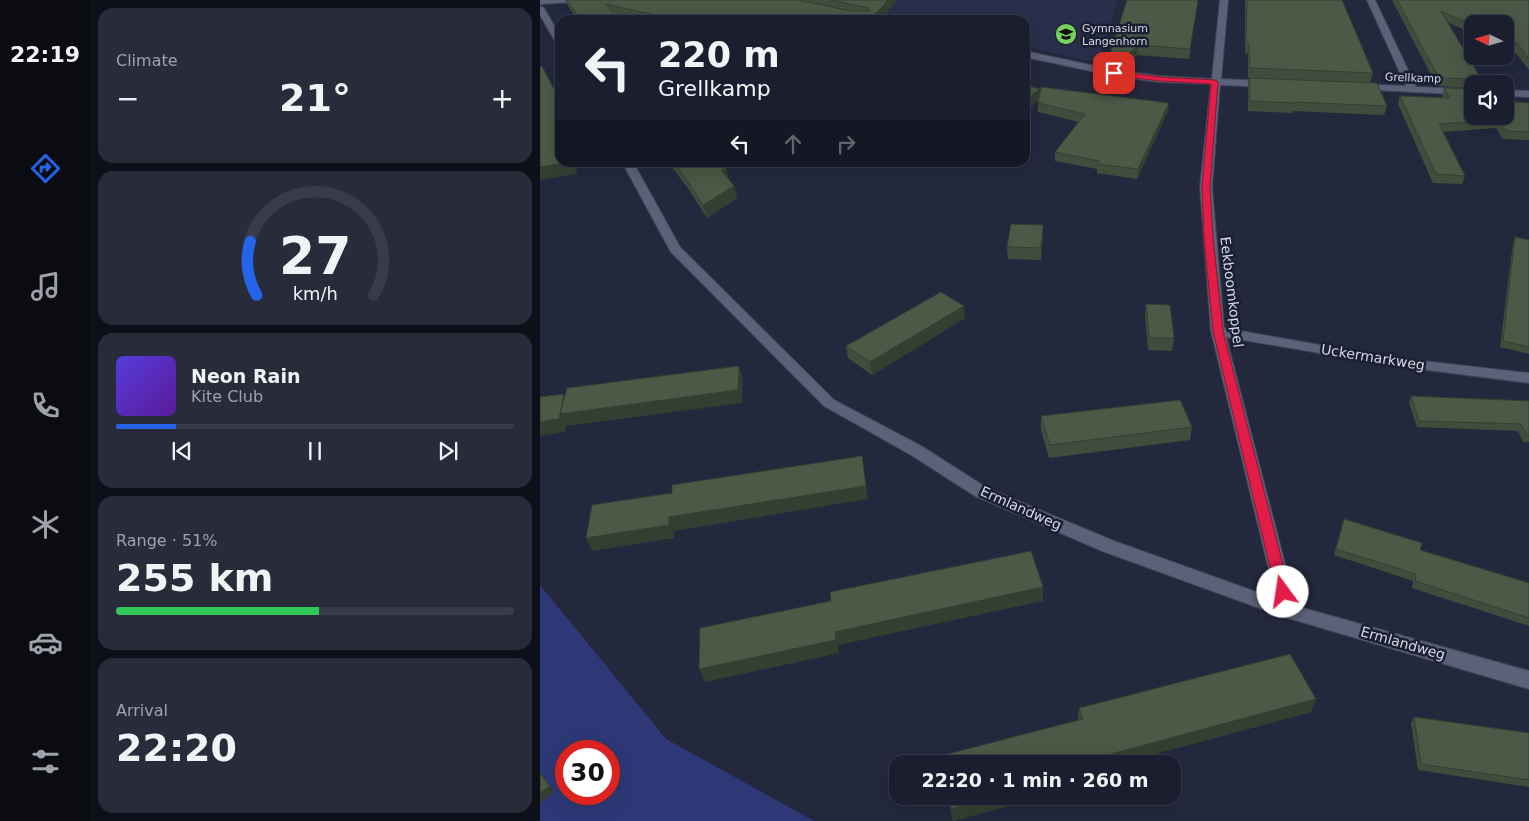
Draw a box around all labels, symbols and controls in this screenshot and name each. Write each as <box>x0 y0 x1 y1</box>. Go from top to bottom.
north arrow <box>1464 15 1514 65</box>
map controls <box>1464 15 1514 125</box>
school or university icon: Gymnasium Langenhorn <box>1054 22 1078 46</box>
place label: Gymnasium Langenhorn <box>1082 22 1148 48</box>
icon: left <box>575 35 640 100</box>
text: 220 m <box>658 35 780 75</box>
text: 22:19 <box>10 42 80 67</box>
text: Climate <box>116 51 178 70</box>
pin <box>1093 52 1135 94</box>
icon: arrive <box>1100 59 1128 87</box>
street label: Grellkamp <box>1385 71 1441 85</box>
button: sound <box>1464 75 1514 125</box>
text: 21° <box>279 76 351 120</box>
text: Grellkamp <box>658 76 771 101</box>
text: − <box>116 82 139 115</box>
text: + <box>491 82 514 115</box>
icon: left <box>726 130 754 158</box>
icon: ahead <box>779 130 807 158</box>
icon: right <box>832 130 860 158</box>
icon: directions <box>28 151 63 186</box>
text: 27 <box>279 226 351 286</box>
street label: Eekboomkoppel <box>1217 236 1247 348</box>
icon: music <box>28 269 63 304</box>
text: km/h <box>292 283 338 304</box>
street label: Uckermarkweg <box>1320 341 1426 373</box>
text: Neon Rain <box>191 365 300 387</box>
text: Kite Club <box>191 387 263 406</box>
icon: phone <box>28 388 63 423</box>
icon: previous <box>168 437 196 465</box>
icon: pause <box>301 437 329 465</box>
icon: next <box>434 437 462 465</box>
street label: Ermlandweg <box>978 483 1064 533</box>
icon: climate <box>28 507 63 542</box>
text: Range · 51% <box>116 531 218 550</box>
text: 255 km <box>116 556 273 600</box>
position arrow <box>1256 565 1308 617</box>
street label: Ermlandweg <box>1359 623 1447 663</box>
icon: car <box>28 625 63 660</box>
text: Arrival <box>116 701 168 720</box>
text: 22:20 <box>116 726 237 770</box>
speed limit sign: 30 <box>555 740 620 805</box>
icon: filters <box>28 744 63 779</box>
text: 22:20 · 1 min · 260 m <box>921 769 1149 791</box>

